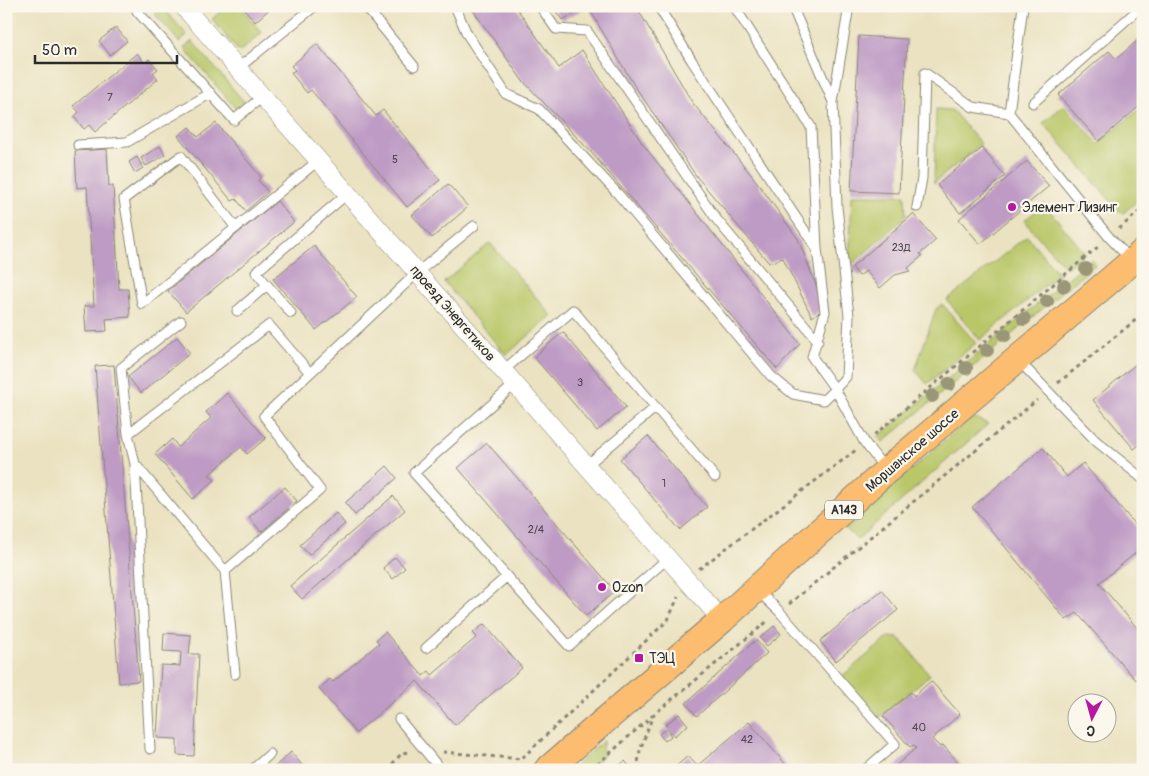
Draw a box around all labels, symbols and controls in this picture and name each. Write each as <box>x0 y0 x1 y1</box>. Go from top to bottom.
scale bar <box>35 32 178 64</box>
text: 50 m <box>42 41 77 60</box>
house number: 7 <box>107 91 113 104</box>
house number: 5 <box>392 153 398 166</box>
place label: Элемент Лизинг <box>1022 199 1117 216</box>
marker: Элемент Лизинг <box>1006 201 1018 213</box>
house number: 23Д <box>892 241 911 254</box>
street label: проезд Энергетиков <box>406 262 499 365</box>
house number: 3 <box>577 376 583 389</box>
street label: Моршанское шоссе <box>862 405 962 495</box>
house number: 1 <box>662 477 666 490</box>
road number: А143 <box>825 500 863 520</box>
house number: 2/4 <box>528 523 545 536</box>
place label: Ozon <box>612 579 644 596</box>
marker: Ozon <box>596 581 608 593</box>
place label: ТЭЦ <box>649 650 675 667</box>
marker: ТЭЦ <box>633 652 645 664</box>
north arrow <box>1066 694 1116 744</box>
house number: 40 <box>912 721 926 734</box>
text: С <box>1085 721 1096 739</box>
house number: 42 <box>741 733 753 746</box>

